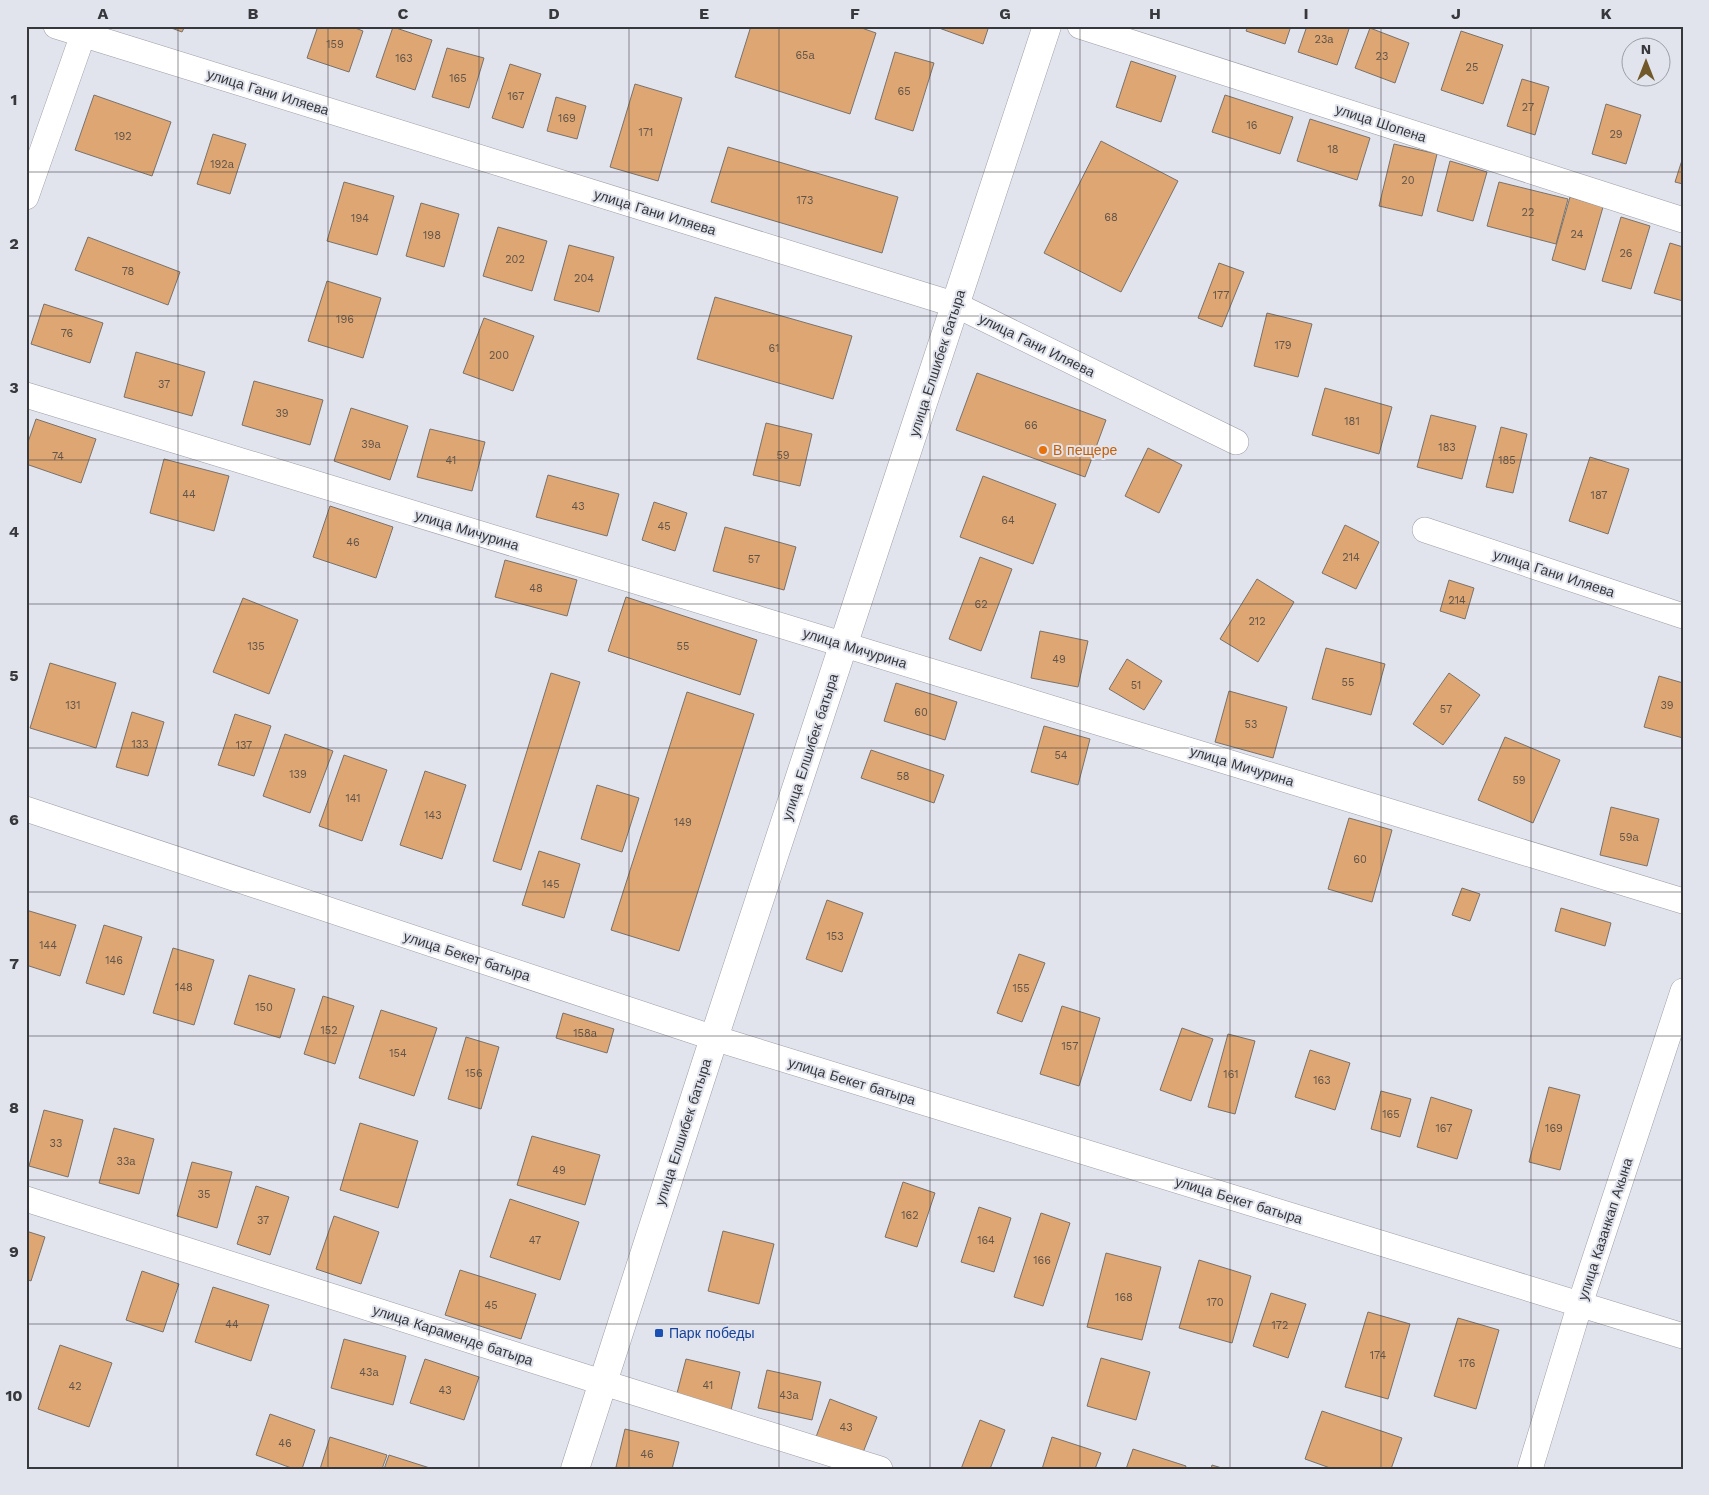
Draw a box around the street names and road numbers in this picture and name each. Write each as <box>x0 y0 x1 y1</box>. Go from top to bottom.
street label: улица Гани Иляева <box>205 66 331 118</box>
street label: улица Шопена <box>1333 101 1429 145</box>
street label: улица Гани Иляева <box>592 186 718 238</box>
street label: улица Елшибек батыра <box>906 287 968 439</box>
street label: улица Гани Иляева <box>976 310 1098 380</box>
street label: улица Мичурина <box>413 507 521 553</box>
street label: улица Гани Иляева <box>1491 546 1617 600</box>
street label: улица Мичурина <box>801 625 909 671</box>
street label: улица Елшибек батыра <box>779 671 841 823</box>
street label: улица Мичурина <box>1188 743 1296 789</box>
street label: улица Бекет батыра <box>402 928 533 984</box>
street label: улица Бекет батыра <box>786 1054 918 1108</box>
street label: улица Елшибек батыра <box>652 1056 714 1208</box>
street label: улица Казанкап Акына <box>1574 1156 1636 1302</box>
street label: улица Бекет батыра <box>1173 1173 1305 1227</box>
street label: улица Караменде батыра <box>371 1301 535 1369</box>

